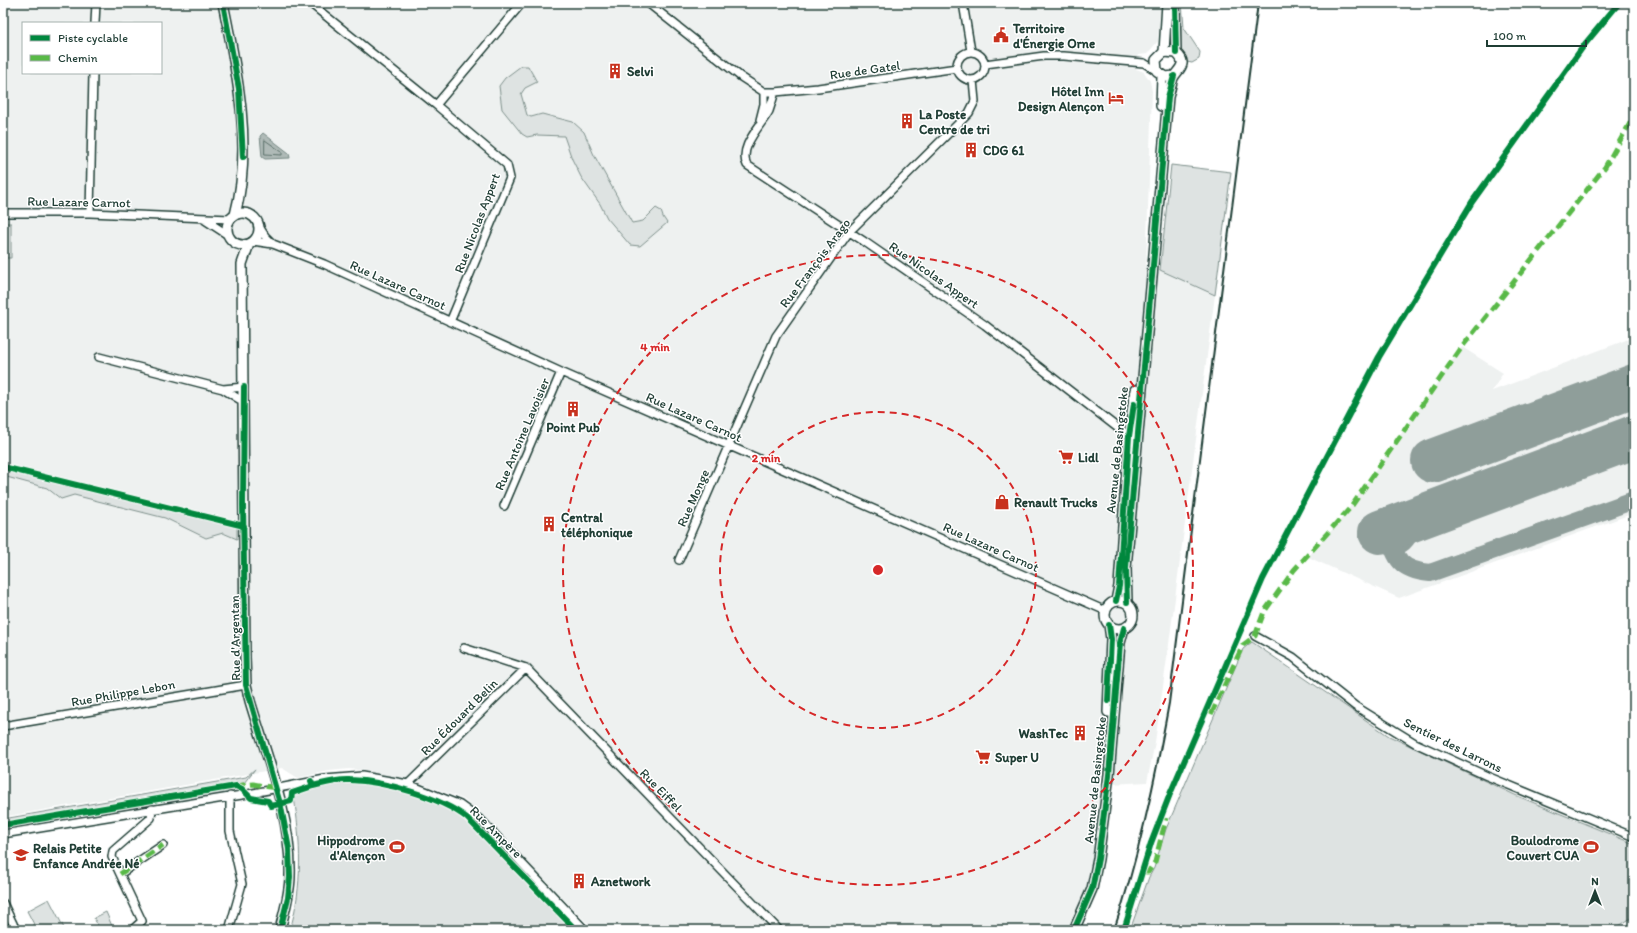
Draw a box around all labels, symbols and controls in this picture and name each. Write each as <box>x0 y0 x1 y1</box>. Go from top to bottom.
place label: Territoire d'Énergie Orne <box>1012 21 1095 52</box>
legend <box>22 22 162 74</box>
scale bar <box>1487 22 1586 48</box>
public building icon: Territoire d'Énergie Orne <box>992 26 1010 44</box>
text: 100 m <box>1493 29 1526 43</box>
text: Piste cyclable <box>58 31 128 45</box>
text: Chemin <box>58 51 98 65</box>
street label: Rue de Gatel <box>829 58 901 82</box>
building icon: Selvi <box>606 62 624 80</box>
place label: Selvi <box>627 64 654 79</box>
place label: Hôtel Inn Design Alençon <box>1018 84 1105 115</box>
hotel icon: Hôtel Inn Design Alençon <box>1107 89 1125 107</box>
place label: La Poste Centre de tri <box>919 107 990 137</box>
building icon: La Poste Centre de tri <box>898 112 916 130</box>
building icon: CDG 61 <box>962 141 980 159</box>
place label: CDG 61 <box>983 143 1024 158</box>
street label: Rue Nicolas Appert <box>451 171 503 275</box>
street label: Rue Lazare Carnot <box>27 194 131 210</box>
street label: Rue François Arago <box>776 215 854 311</box>
street label: Rue Nicolas Appert <box>886 239 982 312</box>
street label: Rue Lazare Carnot <box>348 257 448 313</box>
text: 4 min <box>640 340 670 354</box>
street label: Rue Antoine Lavoisier <box>492 375 553 492</box>
street label: Avenue de Basingstoke <box>1103 386 1131 514</box>
street label: Rue Lazare Carnot <box>644 389 744 445</box>
building icon: Point Pub <box>564 400 582 418</box>
place label: Point Pub <box>546 420 600 435</box>
supermarket icon: Lidl <box>1057 448 1075 466</box>
place label: Lidl <box>1078 450 1099 465</box>
text: 2 min <box>752 451 781 465</box>
street label: Rue Monge <box>674 467 712 529</box>
shop icon: Renault Trucks <box>993 493 1011 511</box>
place label: Renault Trucks <box>1014 495 1098 510</box>
place label: Central téléphonique <box>561 510 633 541</box>
building icon: Central téléphonique <box>540 515 558 533</box>
street label: Rue Lazare Carnot <box>941 519 1041 575</box>
centre of rings <box>871 563 885 577</box>
street label: Rue d'Argentan <box>227 594 243 681</box>
street label: Rue Philippe Lebon <box>70 676 177 710</box>
street label: Rue Édouard Belin <box>418 676 500 758</box>
street label: Sentier des Larrons <box>1401 715 1505 775</box>
street label: Avenue de Basingstoke <box>1081 716 1109 844</box>
building icon: WashTec <box>1071 724 1089 742</box>
place label: WashTec <box>1019 726 1068 741</box>
supermarket icon: Super U <box>974 748 992 766</box>
place label: Super U <box>995 750 1039 766</box>
street label: Rue Eiffel <box>637 765 685 815</box>
street label: Rue Ampère <box>467 803 525 861</box>
place label: Hippodrome d'Alençon <box>317 833 386 864</box>
place label: Boulodrome Couvert CUA <box>1507 833 1580 863</box>
sports icon: Hippodrome d'Alençon <box>388 838 406 856</box>
sports icon: Boulodrome Couvert CUA <box>1582 838 1600 856</box>
place label: Relais Petite Enfance Andrée Né <box>33 841 139 871</box>
school or university icon: Relais Petite Enfance Andrée Né <box>12 846 30 864</box>
north arrow <box>1575 871 1615 911</box>
building icon: Aznetwork <box>570 872 588 890</box>
place label: Aznetwork <box>590 874 651 889</box>
text: N <box>1591 875 1599 888</box>

